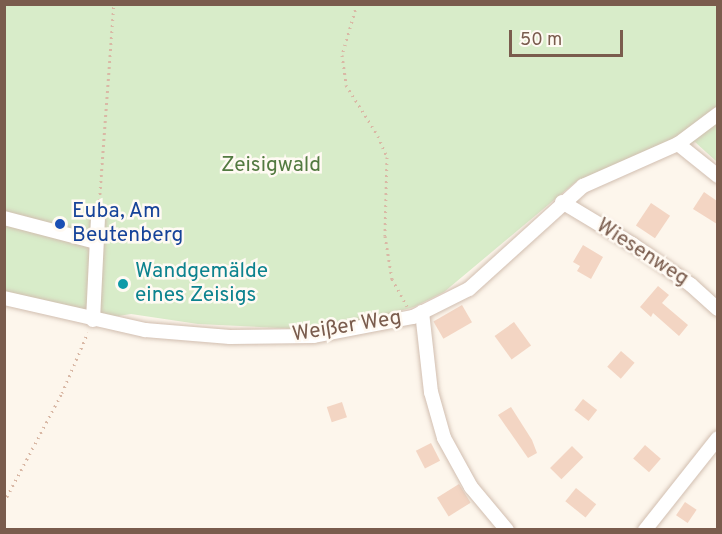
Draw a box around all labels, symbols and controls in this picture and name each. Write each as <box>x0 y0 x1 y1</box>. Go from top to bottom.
scale bar <box>512 18 626 56</box>
text: 50 m <box>520 29 562 52</box>
park label: Zeisigwald <box>221 153 321 179</box>
place label: Euba, Am Beutenberg <box>72 199 183 249</box>
street label: Wiesenweg <box>591 214 693 292</box>
marker: Euba, Am Beutenberg <box>53 217 67 231</box>
place label: Wandgemälde eines Zeisigs <box>135 259 268 309</box>
marker: Wandgemälde eines Zeisigs <box>116 277 130 291</box>
street label: Weißer Weg <box>290 306 404 348</box>

